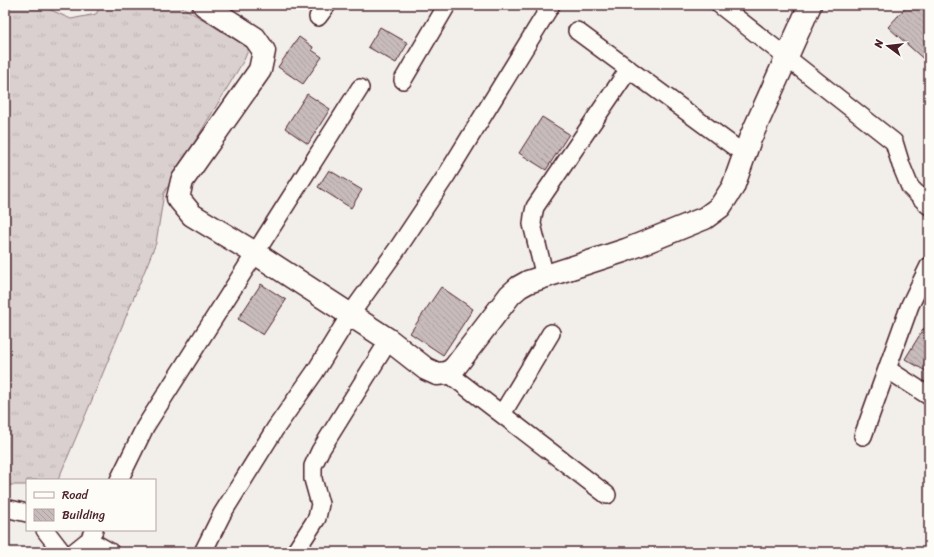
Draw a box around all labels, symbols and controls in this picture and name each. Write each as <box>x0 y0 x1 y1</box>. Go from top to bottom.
north arrow <box>868 26 908 66</box>
text: N <box>868 37 889 51</box>
legend <box>26 479 156 531</box>
text: Road <box>62 484 89 506</box>
text: Building <box>62 504 105 526</box>

